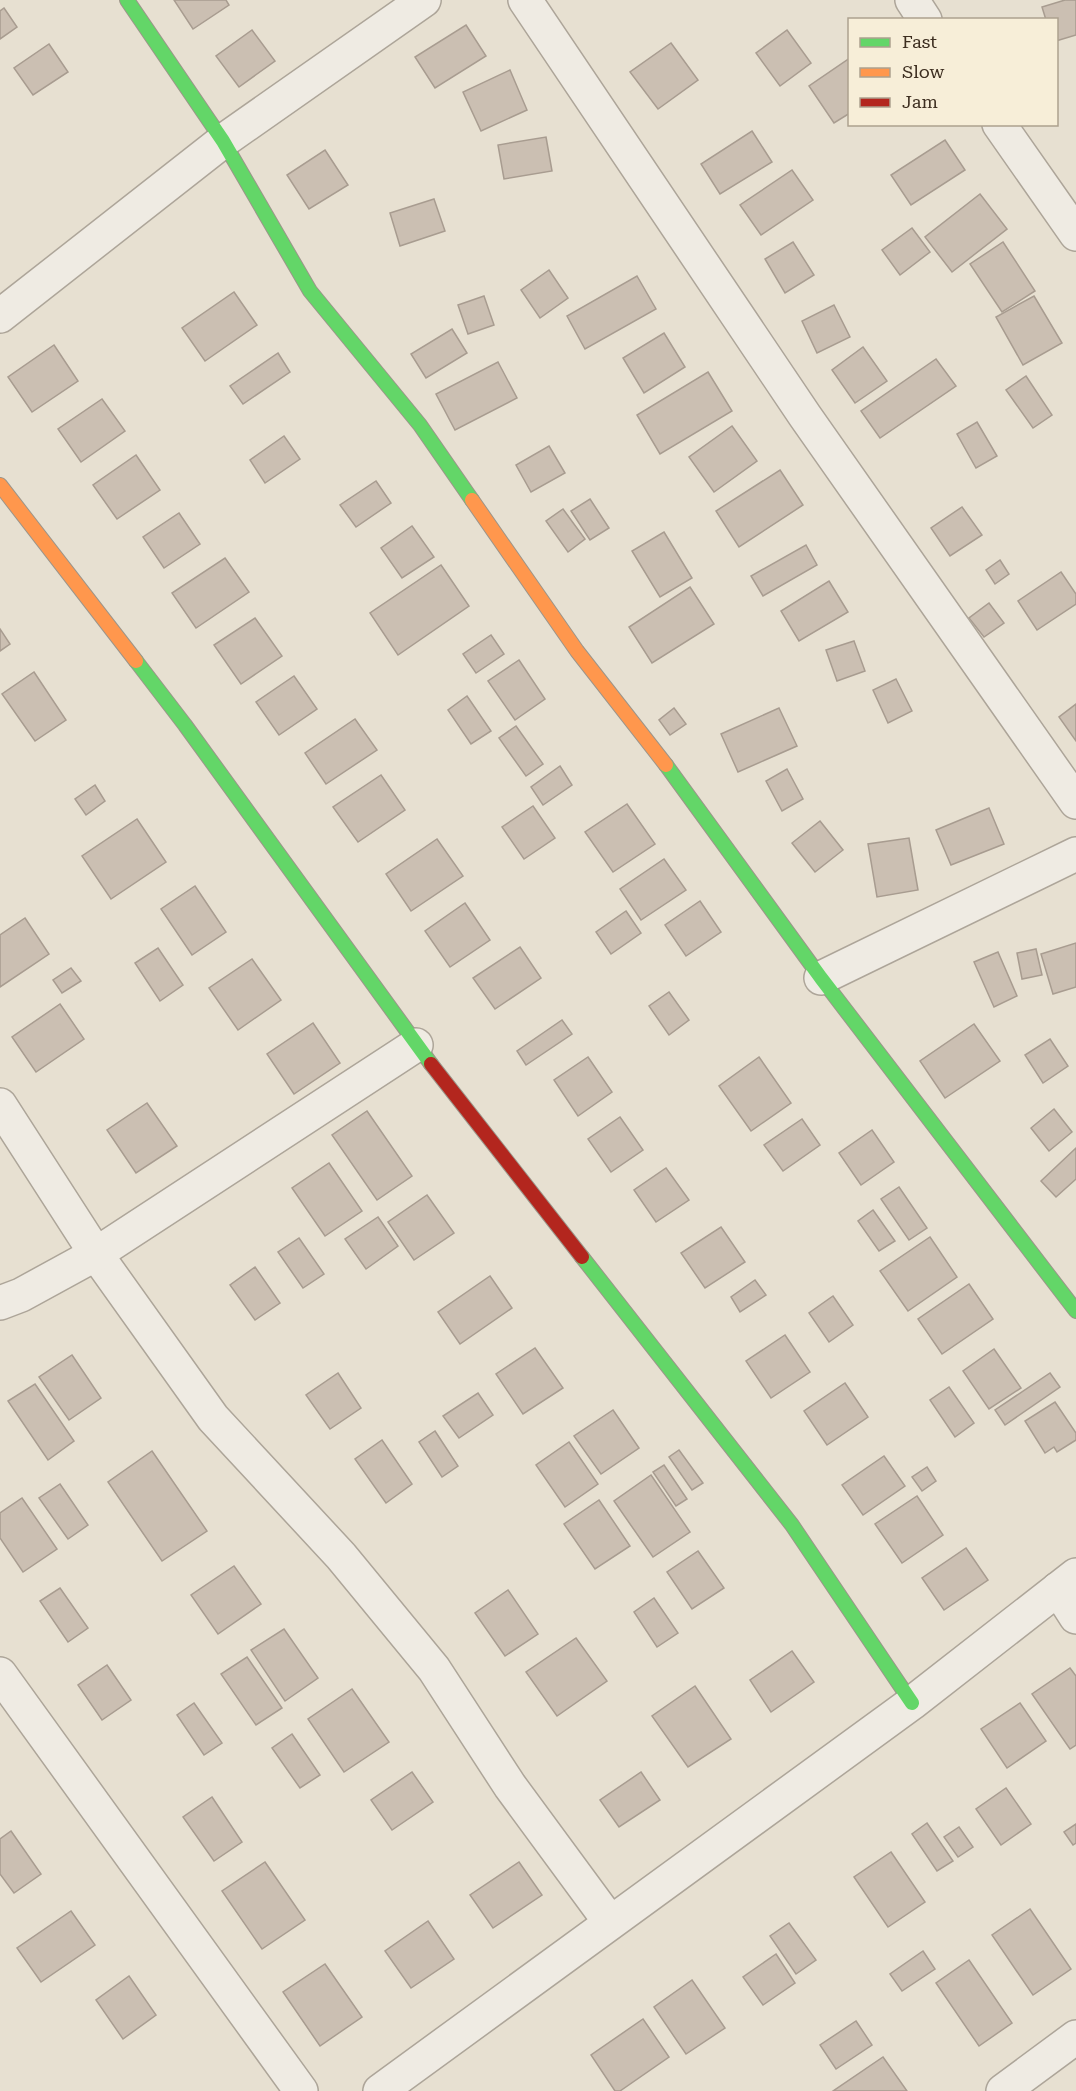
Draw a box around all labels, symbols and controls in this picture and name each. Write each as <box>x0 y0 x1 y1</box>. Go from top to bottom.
legend <box>848 18 1058 126</box>
text: Fast <box>902 31 937 52</box>
text: Slow <box>902 61 944 82</box>
text: Jam <box>902 91 938 112</box>

